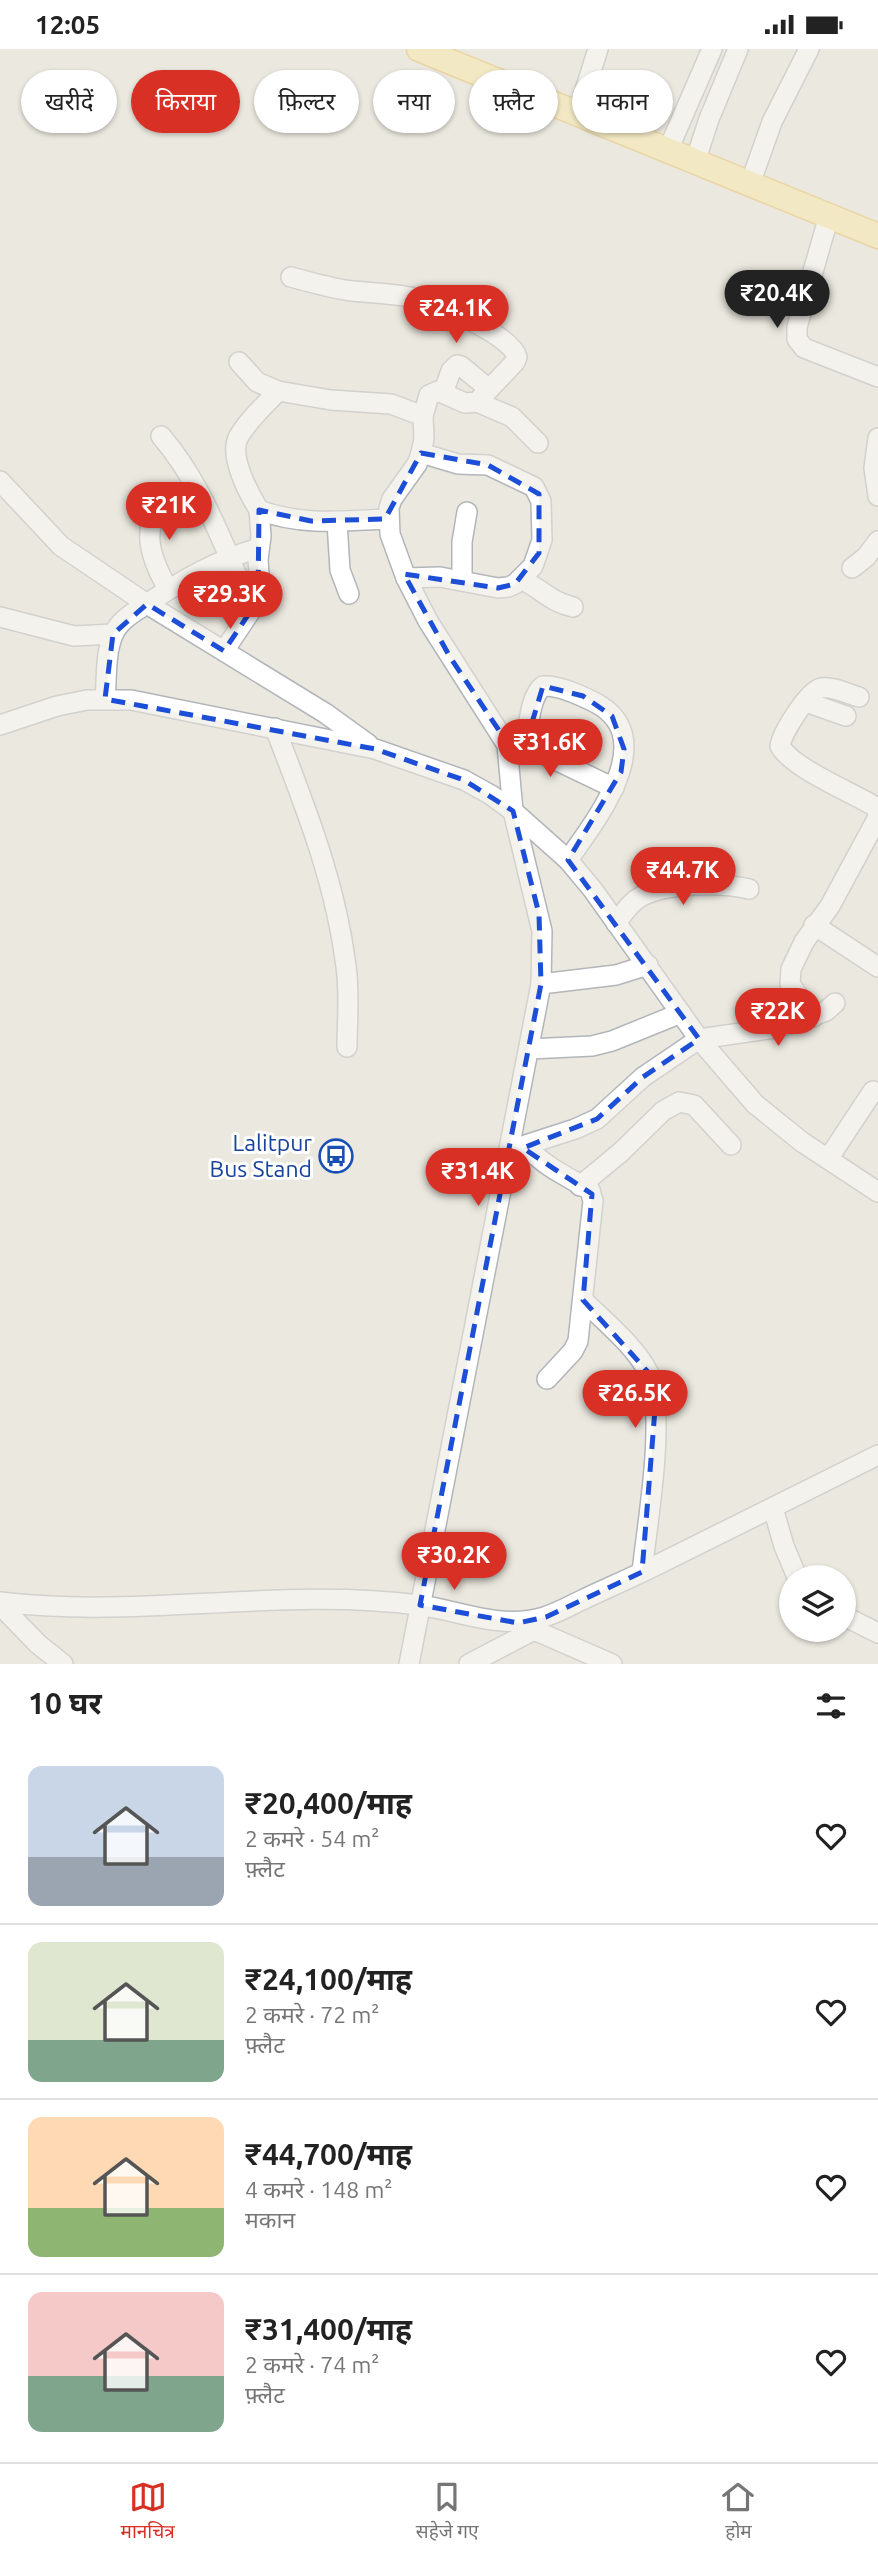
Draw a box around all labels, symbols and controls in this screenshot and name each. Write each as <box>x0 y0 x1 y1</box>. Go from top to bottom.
text: 12:05 <box>35 10 100 39</box>
chip: खरीदें <box>21 70 117 133</box>
chip: किराया <box>131 70 240 133</box>
chip: फ़िल्टर <box>254 70 359 133</box>
chip: नया <box>373 70 455 133</box>
chip: फ़्लैट <box>469 70 558 133</box>
chip: मकान <box>572 70 673 133</box>
pin: ₹20.4K <box>720 271 834 330</box>
text: ₹20.4K <box>741 280 813 305</box>
pin: ₹24.1K <box>399 285 513 345</box>
text: ₹24.1K <box>420 295 492 320</box>
pin: ₹21K <box>128 483 210 542</box>
text: ₹21K <box>142 492 196 517</box>
pin: ₹29.3K <box>173 571 287 631</box>
text: ₹29.3K <box>194 581 266 606</box>
pin: ₹31.6K <box>493 719 607 779</box>
text: ₹31.6K <box>514 729 586 754</box>
pin: ₹44.7K <box>626 847 740 907</box>
text: ₹44.7K <box>647 857 719 882</box>
pin: ₹22K <box>737 989 819 1048</box>
text: ₹22K <box>751 998 805 1023</box>
place label: Lalitpur Bus Stand <box>210 1130 312 1181</box>
bus stop icon: Lalitpur Bus Stand <box>317 1137 355 1175</box>
pin: ₹31.4K <box>421 1149 535 1208</box>
text: ₹31.4K <box>442 1158 514 1183</box>
pin: ₹26.5K <box>578 1371 692 1430</box>
text: ₹26.5K <box>599 1380 671 1405</box>
pin: ₹30.2K <box>397 1533 511 1592</box>
text: ₹30.2K <box>418 1542 490 1567</box>
map controls <box>779 1565 856 1642</box>
button: layers <box>779 1565 856 1642</box>
text: 10 घर <box>28 1686 102 1720</box>
icon: filters <box>812 1687 850 1725</box>
text: ₹20,400/माह <box>245 1786 412 1820</box>
icon: home <box>84 1794 168 1878</box>
icon: heart <box>812 1817 850 1855</box>
text: 2 कमरे · 54 m² <box>245 1826 380 1851</box>
text: फ़्लैट <box>245 1856 285 1881</box>
text: ₹24,100/माह <box>245 1962 412 1996</box>
icon: home <box>84 1970 168 2054</box>
icon: heart <box>812 1993 850 2031</box>
text: 2 कमरे · 72 m² <box>245 2002 380 2027</box>
text: फ़्लैट <box>245 2032 285 2057</box>
text: ₹44,700/माह <box>245 2137 412 2171</box>
icon: home <box>84 2145 168 2229</box>
icon: heart <box>812 2168 850 2206</box>
text: 4 कमरे · 148 m² <box>245 2177 393 2202</box>
text: मकान <box>245 2207 295 2232</box>
text: ₹31,400/माह <box>245 2312 412 2346</box>
icon: home <box>84 2320 168 2404</box>
icon: heart <box>812 2343 850 2381</box>
text: 2 कमरे · 74 m² <box>245 2352 380 2377</box>
text: फ़्लैट <box>245 2382 285 2407</box>
tab: मानचित्र <box>121 2478 175 2546</box>
tab: सहेजे गए <box>416 2478 478 2546</box>
tab: होम <box>719 2478 757 2546</box>

